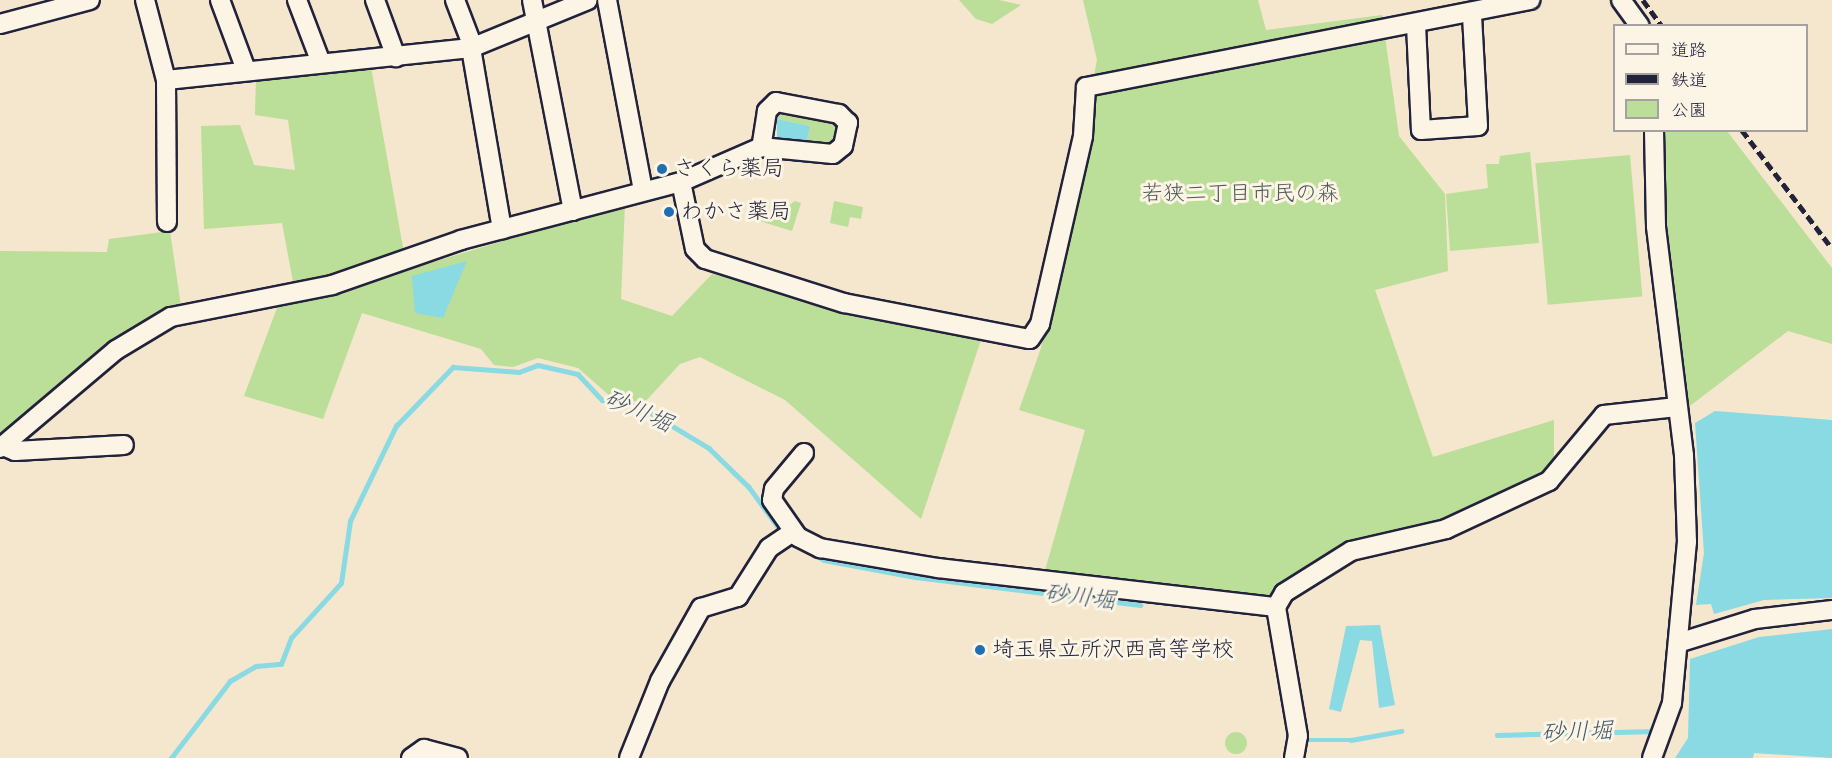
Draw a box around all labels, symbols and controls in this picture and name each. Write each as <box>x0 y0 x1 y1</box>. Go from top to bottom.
legend <box>1613 24 1808 132</box>
text: 道路 <box>1671 38 1707 63</box>
text: 鉄道 <box>1671 68 1707 93</box>
text: 公園 <box>1671 98 1707 123</box>
place label: さくら薬局 <box>674 156 784 182</box>
marker: さくら薬局 <box>655 162 669 176</box>
park label: 若狭二丁目市民の森 <box>1141 181 1339 207</box>
place label: わかさ薬局 <box>681 199 791 225</box>
marker: わかさ薬局 <box>662 205 676 219</box>
water label: 砂川堀 <box>599 384 677 440</box>
water label: 砂川堀 <box>1043 579 1117 617</box>
place label: 埼玉県立所沢西高等学校 <box>992 637 1234 663</box>
marker: 埼玉県立所沢西高等学校 <box>973 643 987 657</box>
water label: 砂川堀 <box>1541 717 1613 749</box>

